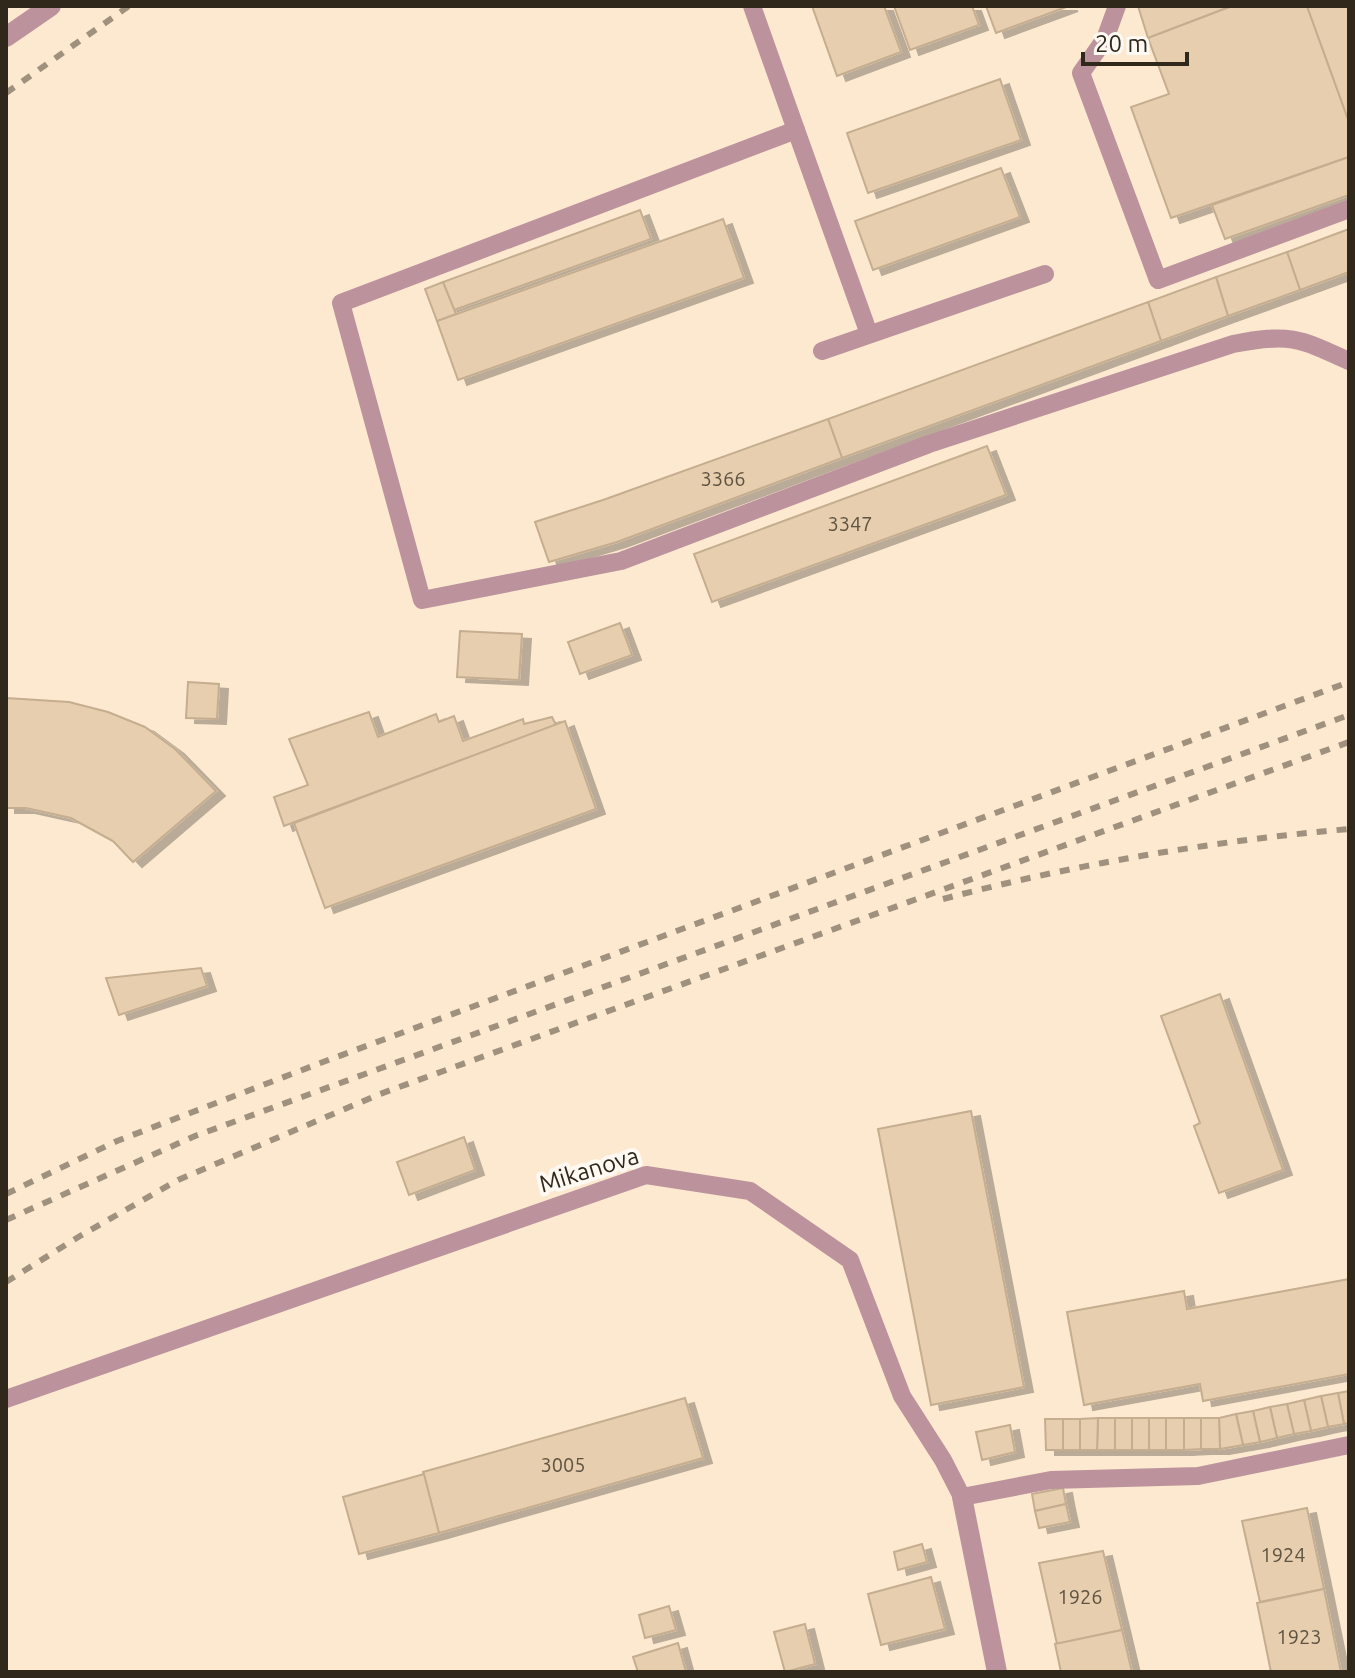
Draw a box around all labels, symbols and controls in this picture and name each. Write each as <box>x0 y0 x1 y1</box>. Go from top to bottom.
scale bar <box>1083 16 1187 66</box>
text: 20 m <box>1095 30 1148 57</box>
house number: 3366 <box>700 467 746 490</box>
house number: 3347 <box>827 512 873 535</box>
street label: Mikanova <box>536 1142 642 1197</box>
house number: 3005 <box>540 1453 586 1476</box>
house number: 1924 <box>1260 1543 1306 1566</box>
house number: 1926 <box>1057 1585 1103 1608</box>
house number: 1923 <box>1276 1625 1322 1648</box>

